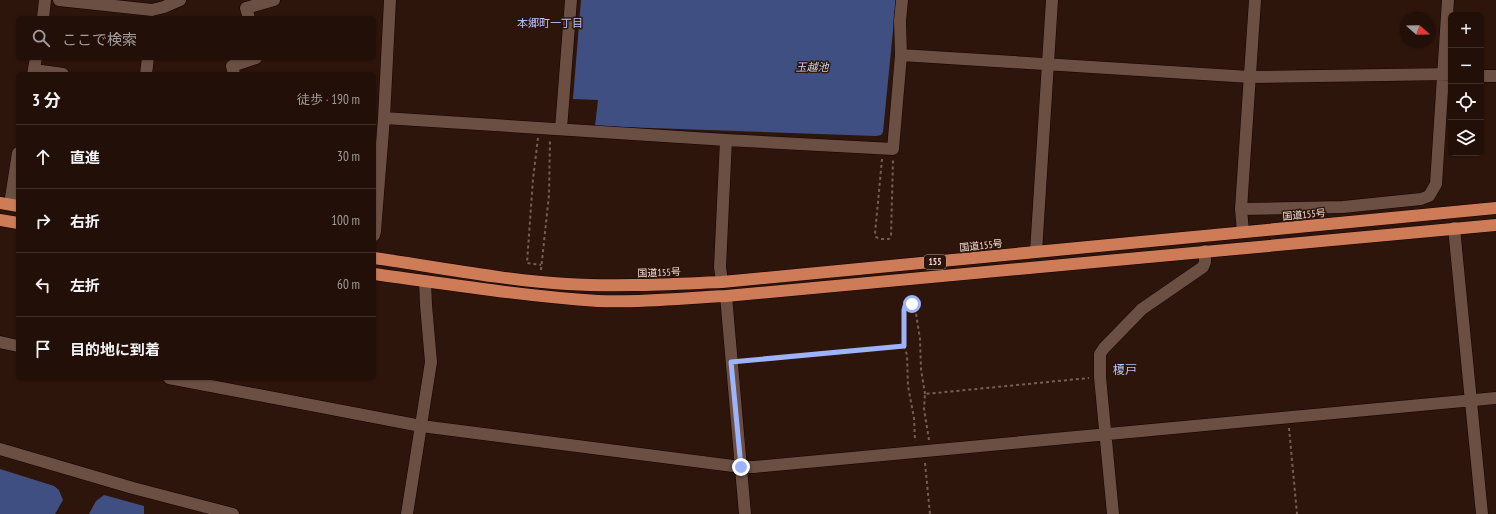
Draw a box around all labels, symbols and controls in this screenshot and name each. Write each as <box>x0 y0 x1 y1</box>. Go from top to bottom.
north arrow <box>1400 12 1436 48</box>
map controls <box>1448 12 1484 156</box>
button: + <box>1448 12 1484 48</box>
search box <box>16 16 376 60</box>
district label: 本郷町一丁目 <box>517 16 583 30</box>
icon: search <box>30 27 52 49</box>
text: ここで検索 <box>62 30 137 49</box>
button: − <box>1448 48 1484 84</box>
water label: 玉越池 <box>796 60 829 74</box>
button: locate <box>1448 84 1484 120</box>
text: 3 分 <box>32 89 61 111</box>
text: 徒歩 · 190 m <box>297 91 360 108</box>
button: layers <box>1448 120 1484 156</box>
icon: ahead <box>32 146 54 168</box>
text: 直進 <box>70 148 100 167</box>
text: 30 m <box>337 148 360 165</box>
street label: 国道155号 <box>1282 206 1326 223</box>
icon: right <box>32 210 54 232</box>
text: 右折 <box>70 212 100 231</box>
text: 100 m <box>331 212 360 229</box>
street label: 国道155号 <box>959 237 1003 254</box>
road number: 155 <box>924 255 946 269</box>
street label: 国道155号 <box>637 265 681 280</box>
icon: left <box>32 274 54 296</box>
text: 左折 <box>70 276 100 295</box>
text: 60 m <box>337 276 360 293</box>
route start <box>903 295 921 313</box>
icon: arrive <box>32 338 54 360</box>
text: 目的地に到着 <box>70 340 160 359</box>
district label: 榎戸 <box>1113 362 1137 377</box>
route end <box>732 458 750 476</box>

